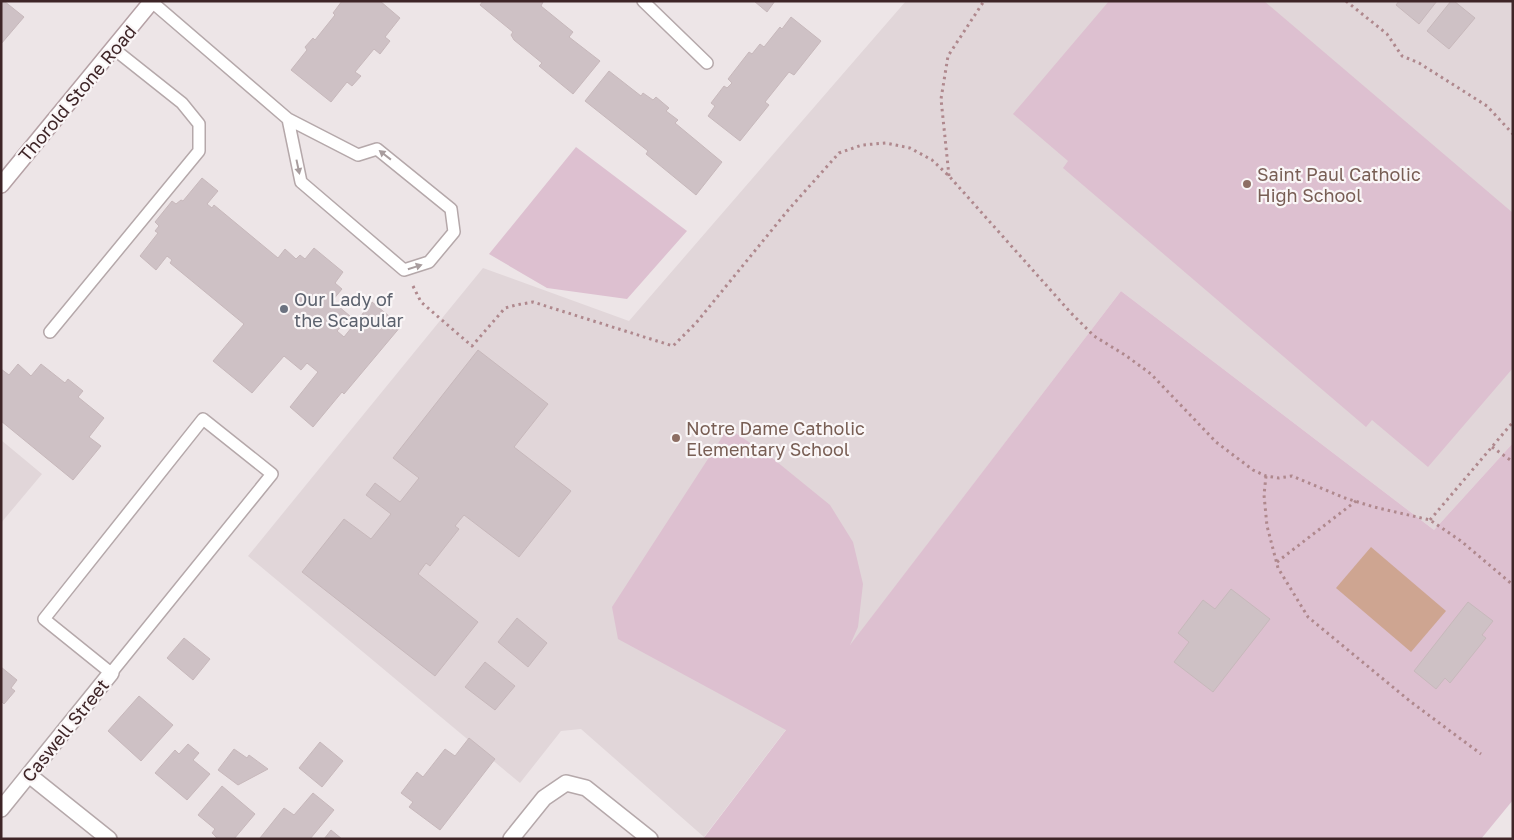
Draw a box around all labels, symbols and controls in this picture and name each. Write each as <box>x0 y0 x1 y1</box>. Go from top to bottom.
street label: Thorold Stone Road <box>14 20 140 166</box>
one-way arrow <box>379 150 392 161</box>
one-way arrow <box>294 159 302 175</box>
place label: Saint Paul Catholic High School <box>1257 163 1421 206</box>
marker: Saint Paul Catholic High School <box>1241 178 1253 190</box>
one-way arrow <box>408 263 423 271</box>
place label: Our Lady of the Scapular <box>294 288 404 331</box>
marker: Our Lady of the Scapular <box>278 303 290 315</box>
place label: Notre Dame Catholic Elementary School <box>686 417 865 460</box>
marker: Notre Dame Catholic Elementary School <box>670 432 682 444</box>
street label: Caswell Street <box>17 674 113 786</box>

